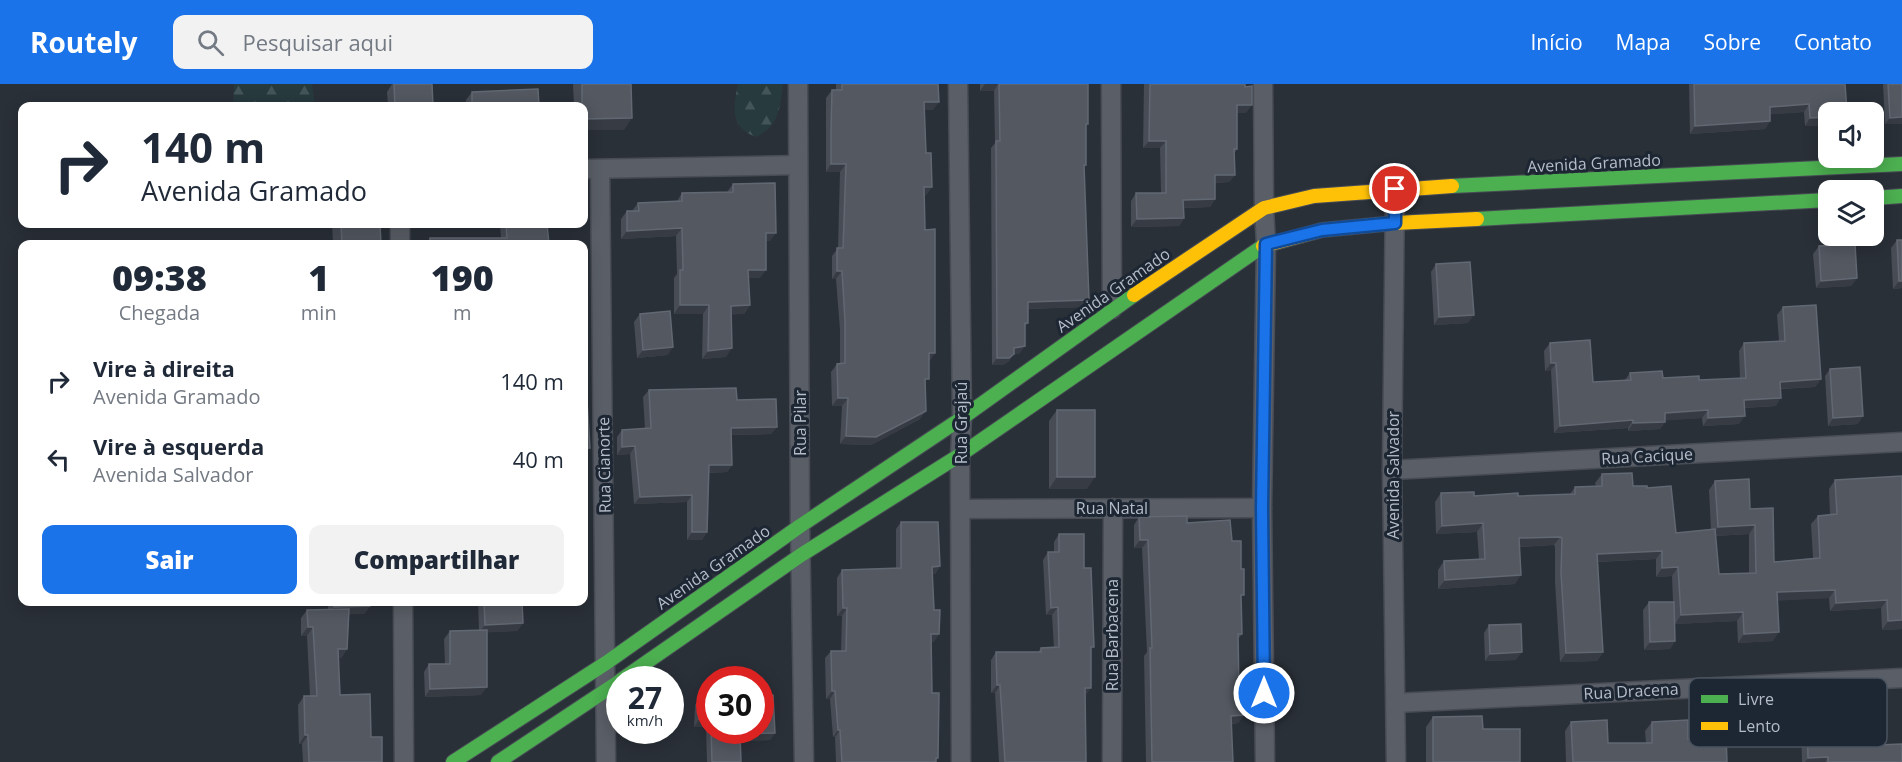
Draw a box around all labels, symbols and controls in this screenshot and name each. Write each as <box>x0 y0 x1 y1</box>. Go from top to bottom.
search box <box>173 15 593 69</box>
text: Routely <box>30 23 137 61</box>
icon: search <box>194 26 227 59</box>
text: Pesquisar aqui <box>242 27 393 57</box>
text: Início <box>1530 28 1583 56</box>
text: Mapa <box>1616 28 1671 56</box>
text: Sobre <box>1704 28 1761 56</box>
text: Contato <box>1794 28 1872 56</box>
map controls <box>1818 102 1884 246</box>
button: sound <box>1818 102 1884 168</box>
text: 140 m <box>141 118 265 175</box>
icon: right <box>42 126 120 204</box>
street label: Avenida Gramado <box>1527 149 1661 177</box>
pin <box>1369 163 1420 214</box>
text: Avenida Gramado <box>141 172 367 209</box>
icon: arrive <box>1378 172 1411 205</box>
button: layers <box>1818 180 1884 246</box>
street label: Avenida Gramado <box>1052 243 1174 337</box>
text: 09:38 <box>112 253 207 302</box>
text: 1 <box>308 253 329 302</box>
text: 190 <box>431 253 494 302</box>
text: Chegada <box>119 299 200 326</box>
text: min <box>301 299 337 326</box>
text: m <box>453 299 472 326</box>
text: Vire à direita <box>93 353 235 383</box>
icon: right <box>42 365 75 398</box>
text: 140 m <box>500 366 564 396</box>
street label: Rua Grajaú <box>950 382 972 464</box>
text: Avenida Gramado <box>93 383 260 410</box>
street label: Rua Pilar <box>789 390 811 456</box>
street label: Avenida Salvador <box>1382 410 1404 539</box>
street label: Rua Cianorte <box>592 417 616 513</box>
text: Vire à esquerda <box>93 431 264 461</box>
icon: left <box>42 443 75 476</box>
street label: Rua Cacique <box>1600 443 1694 469</box>
text: 40 m <box>513 444 564 474</box>
text: Avenida Salvador <box>93 461 253 488</box>
street label: Rua Natal <box>1076 497 1148 519</box>
street label: Avenida Gramado <box>652 520 774 614</box>
button: Sair <box>42 525 297 594</box>
button: Compartilhar <box>309 525 564 594</box>
street label: Rua Barbacena <box>1101 579 1123 691</box>
position arrow <box>1232 661 1296 725</box>
speed limit sign: 30 <box>696 666 774 744</box>
text: 27 <box>628 677 662 718</box>
street label: Rua Dracena <box>1583 678 1679 704</box>
legend <box>1689 678 1887 747</box>
text: Livre <box>1738 688 1774 710</box>
text: km/h <box>627 710 663 730</box>
text: Lento <box>1738 715 1780 737</box>

